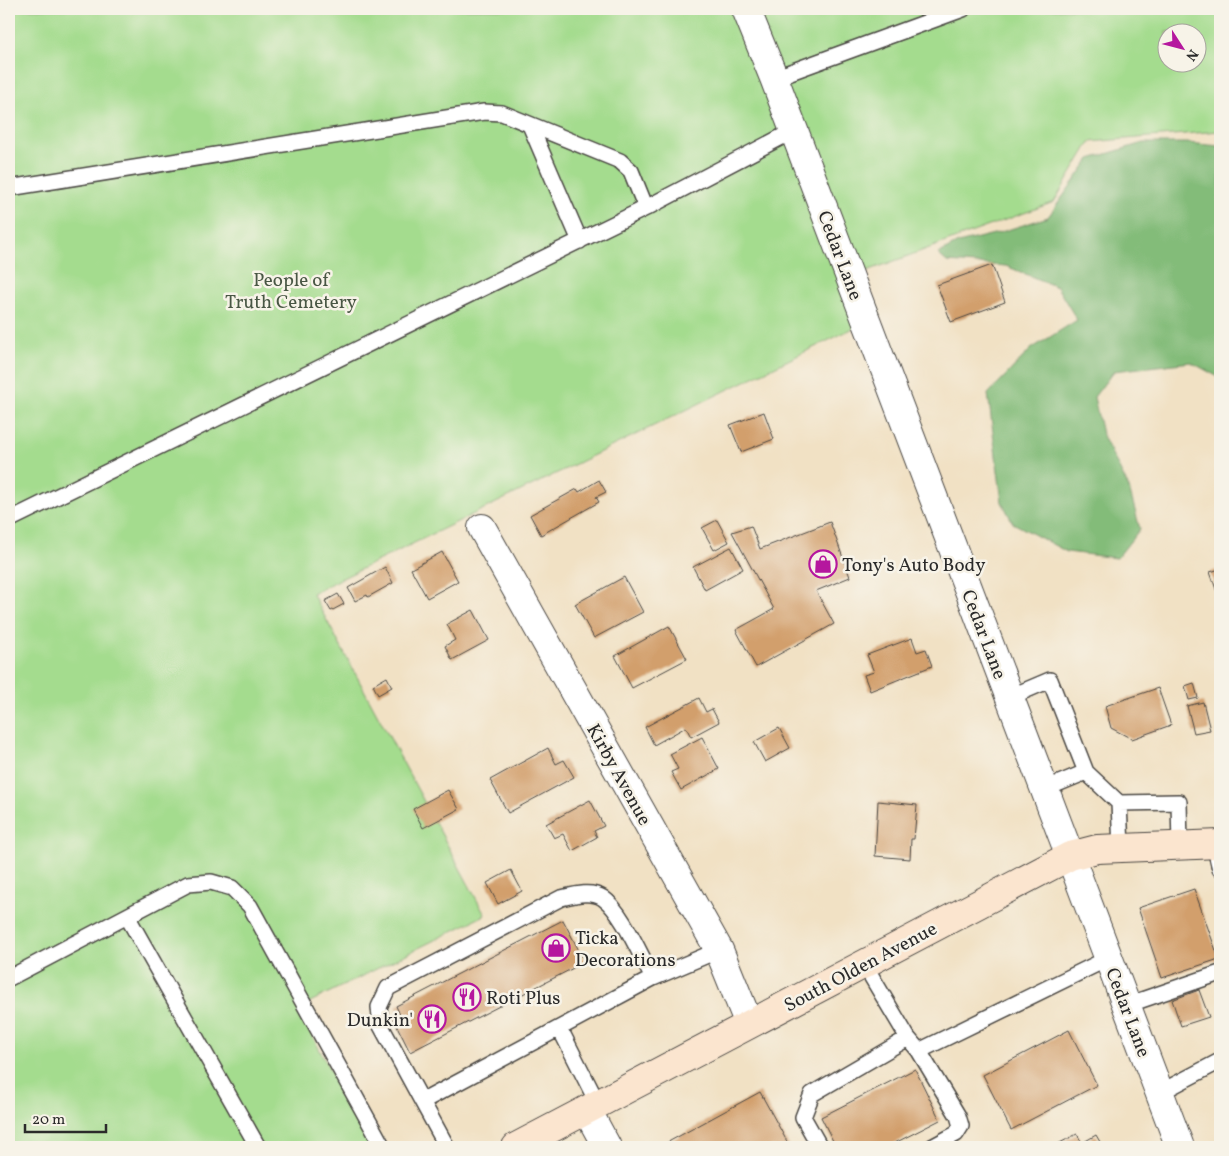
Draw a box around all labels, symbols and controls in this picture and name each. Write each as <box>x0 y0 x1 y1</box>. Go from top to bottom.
north arrow <box>1156 22 1206 72</box>
text: N <box>1181 45 1202 64</box>
street label: Cedar Lane <box>810 207 868 304</box>
park label: People of Truth Cemetery <box>225 268 357 316</box>
shop icon: Tony's Auto Body <box>808 549 838 579</box>
place label: Tony's Auto Body <box>842 553 986 579</box>
street label: Cedar Lane <box>954 586 1012 683</box>
street label: Kirby Avenue <box>580 719 657 830</box>
street label: South Olden Avenue <box>780 916 942 1019</box>
place label: Ticka Decorations <box>575 926 676 974</box>
shop icon: Ticka Decorations <box>541 933 571 963</box>
street label: Cedar Lane <box>1098 964 1156 1061</box>
restaurant icon: Roti Plus <box>452 982 482 1012</box>
place label: Roti Plus <box>486 986 560 1012</box>
restaurant icon: Dunkin' <box>417 1004 447 1034</box>
place label: Dunkin' <box>347 1008 413 1034</box>
scale bar <box>25 1101 106 1133</box>
text: 20 m <box>32 1110 65 1131</box>

